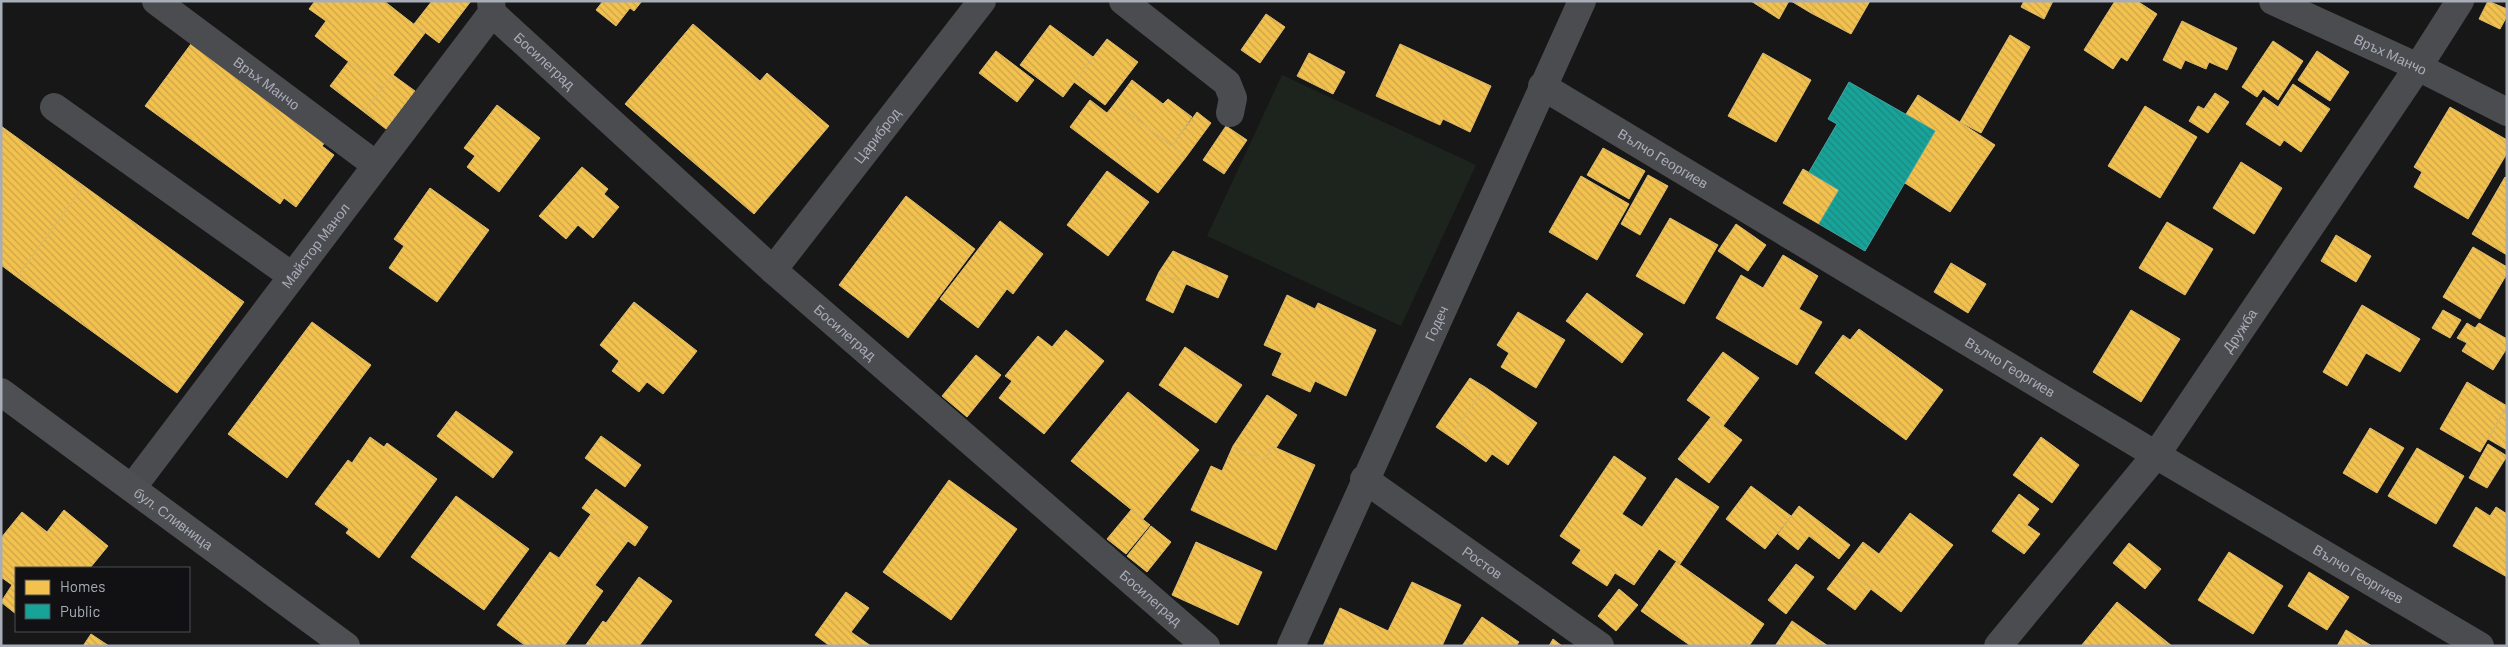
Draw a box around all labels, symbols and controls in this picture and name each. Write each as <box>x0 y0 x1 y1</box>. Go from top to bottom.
street label: Босилеград <box>511 28 579 93</box>
street label: Връх Манчо <box>2352 30 2430 78</box>
street label: Връх Манчо <box>231 53 304 113</box>
street label: Цариброд <box>850 104 904 167</box>
street label: Вълчо Георгиев <box>1615 125 1711 192</box>
street label: Майстор Манол <box>278 200 353 291</box>
street label: Босилеград <box>811 300 880 364</box>
street label: Годеч <box>1421 303 1451 343</box>
street label: Дружба <box>2219 305 2261 356</box>
street label: Вълчо Георгиев <box>1962 333 2058 400</box>
street label: бул. Сливница <box>131 484 217 553</box>
street label: Вълчо Георгиев <box>2310 540 2407 607</box>
street label: Ростов <box>1459 542 1506 582</box>
street label: Босилеград <box>1116 566 1186 629</box>
legend <box>15 567 190 632</box>
text: Homes <box>60 577 105 595</box>
text: Public <box>60 602 100 620</box>

